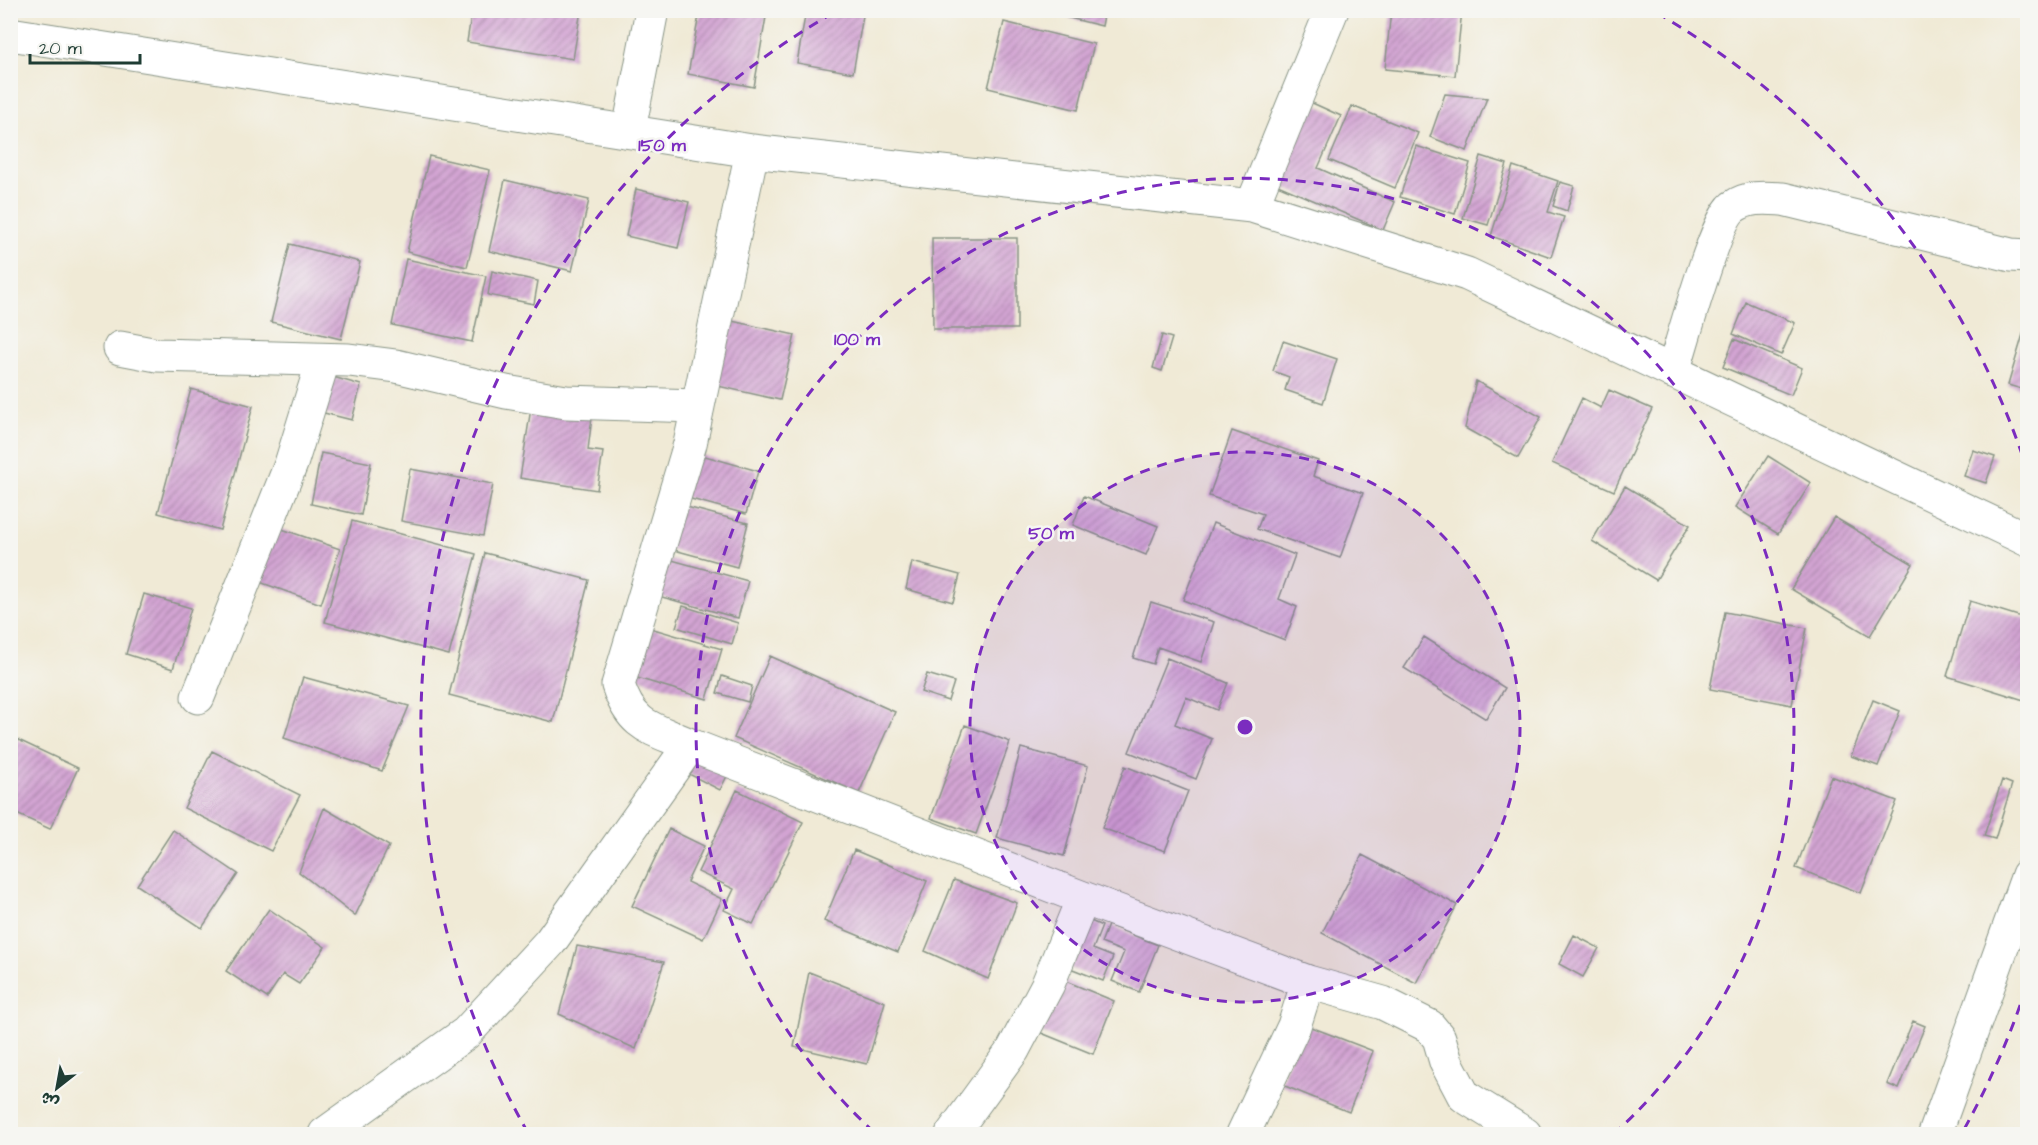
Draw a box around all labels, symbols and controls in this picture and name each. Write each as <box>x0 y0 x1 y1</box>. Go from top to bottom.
scale bar <box>30 27 140 65</box>
text: 20 m <box>39 36 82 61</box>
text: 150 m <box>638 133 687 158</box>
text: 100 m <box>834 327 881 352</box>
text: 50 m <box>1028 521 1075 546</box>
centre of rings <box>1235 717 1255 737</box>
north arrow <box>27 1058 87 1118</box>
text: ش <box>37 1086 63 1114</box>

